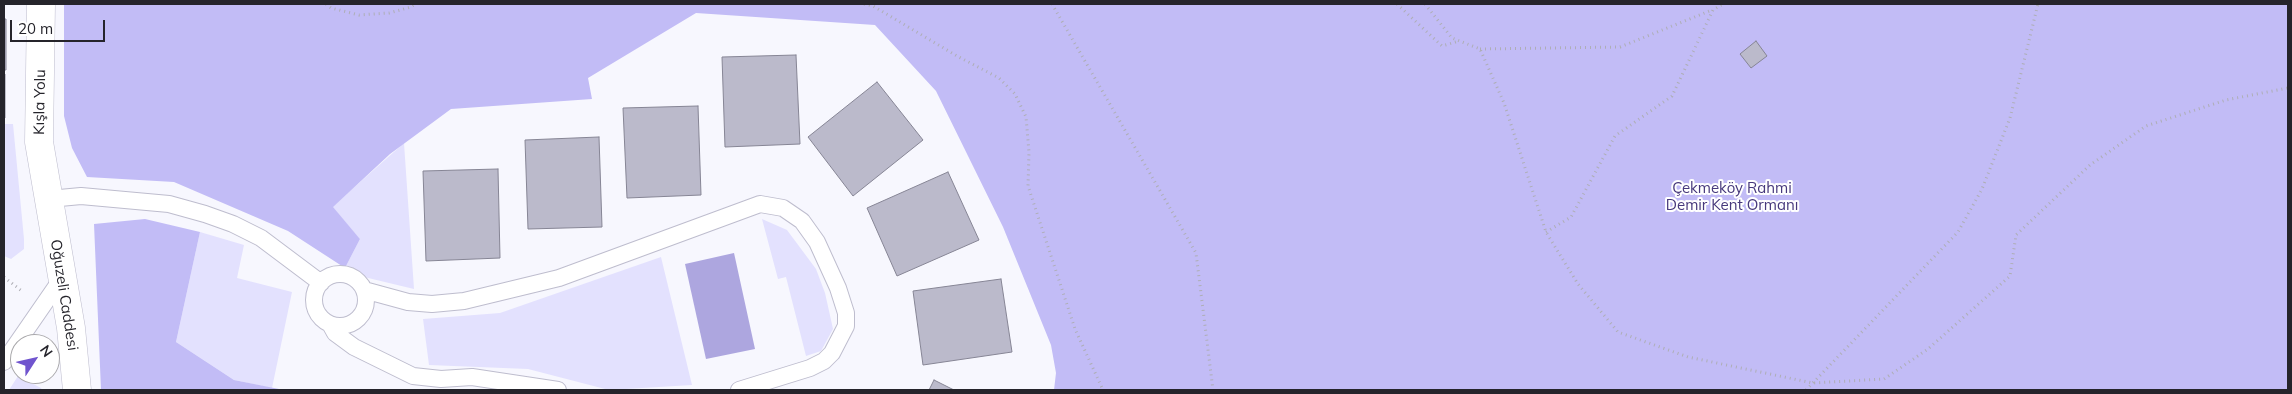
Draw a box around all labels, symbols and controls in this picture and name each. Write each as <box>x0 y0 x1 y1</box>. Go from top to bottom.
scale bar <box>12 10 108 42</box>
text: 20 m <box>18 19 53 38</box>
street label: Kışla Yolu <box>30 69 50 135</box>
park label: Çekmeköy Rahmi Demir Kent Ormanı <box>1666 179 1798 214</box>
street label: Oğuzeli Caddesi <box>46 238 82 352</box>
north arrow <box>10 334 60 384</box>
text: N <box>36 341 57 360</box>

